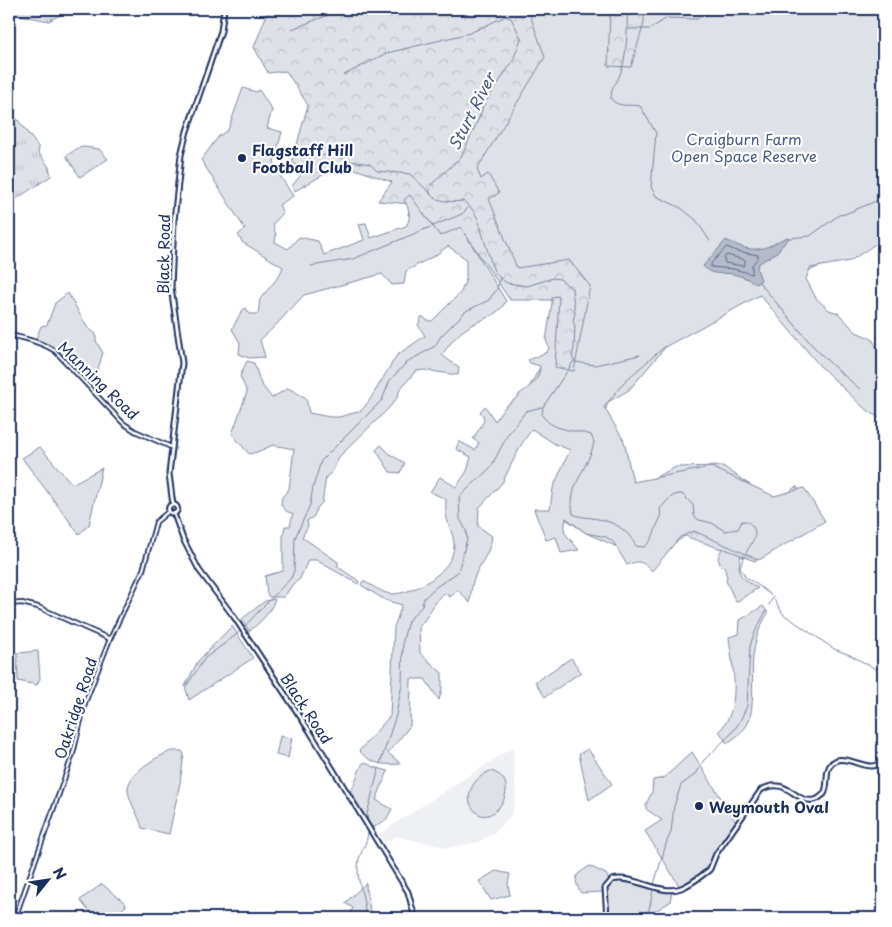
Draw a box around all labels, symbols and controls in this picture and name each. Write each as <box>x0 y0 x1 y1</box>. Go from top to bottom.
water label: Sturt River <box>441 66 502 154</box>
park label: Craigburn Farm Open Space Reserve <box>671 127 817 167</box>
place label: Flagstaff Hill Football Club <box>252 138 353 178</box>
marker: Flagstaff Hill Football Club <box>236 152 248 164</box>
street label: Black Road <box>151 214 175 294</box>
street label: Manning Road <box>53 335 145 425</box>
street label: Oakridge Road <box>48 654 102 762</box>
street label: Black Road <box>275 668 339 748</box>
place label: Weymouth Oval <box>709 795 829 818</box>
marker: Weymouth Oval <box>693 800 705 812</box>
north arrow <box>22 854 72 904</box>
text: N <box>48 863 72 883</box>

